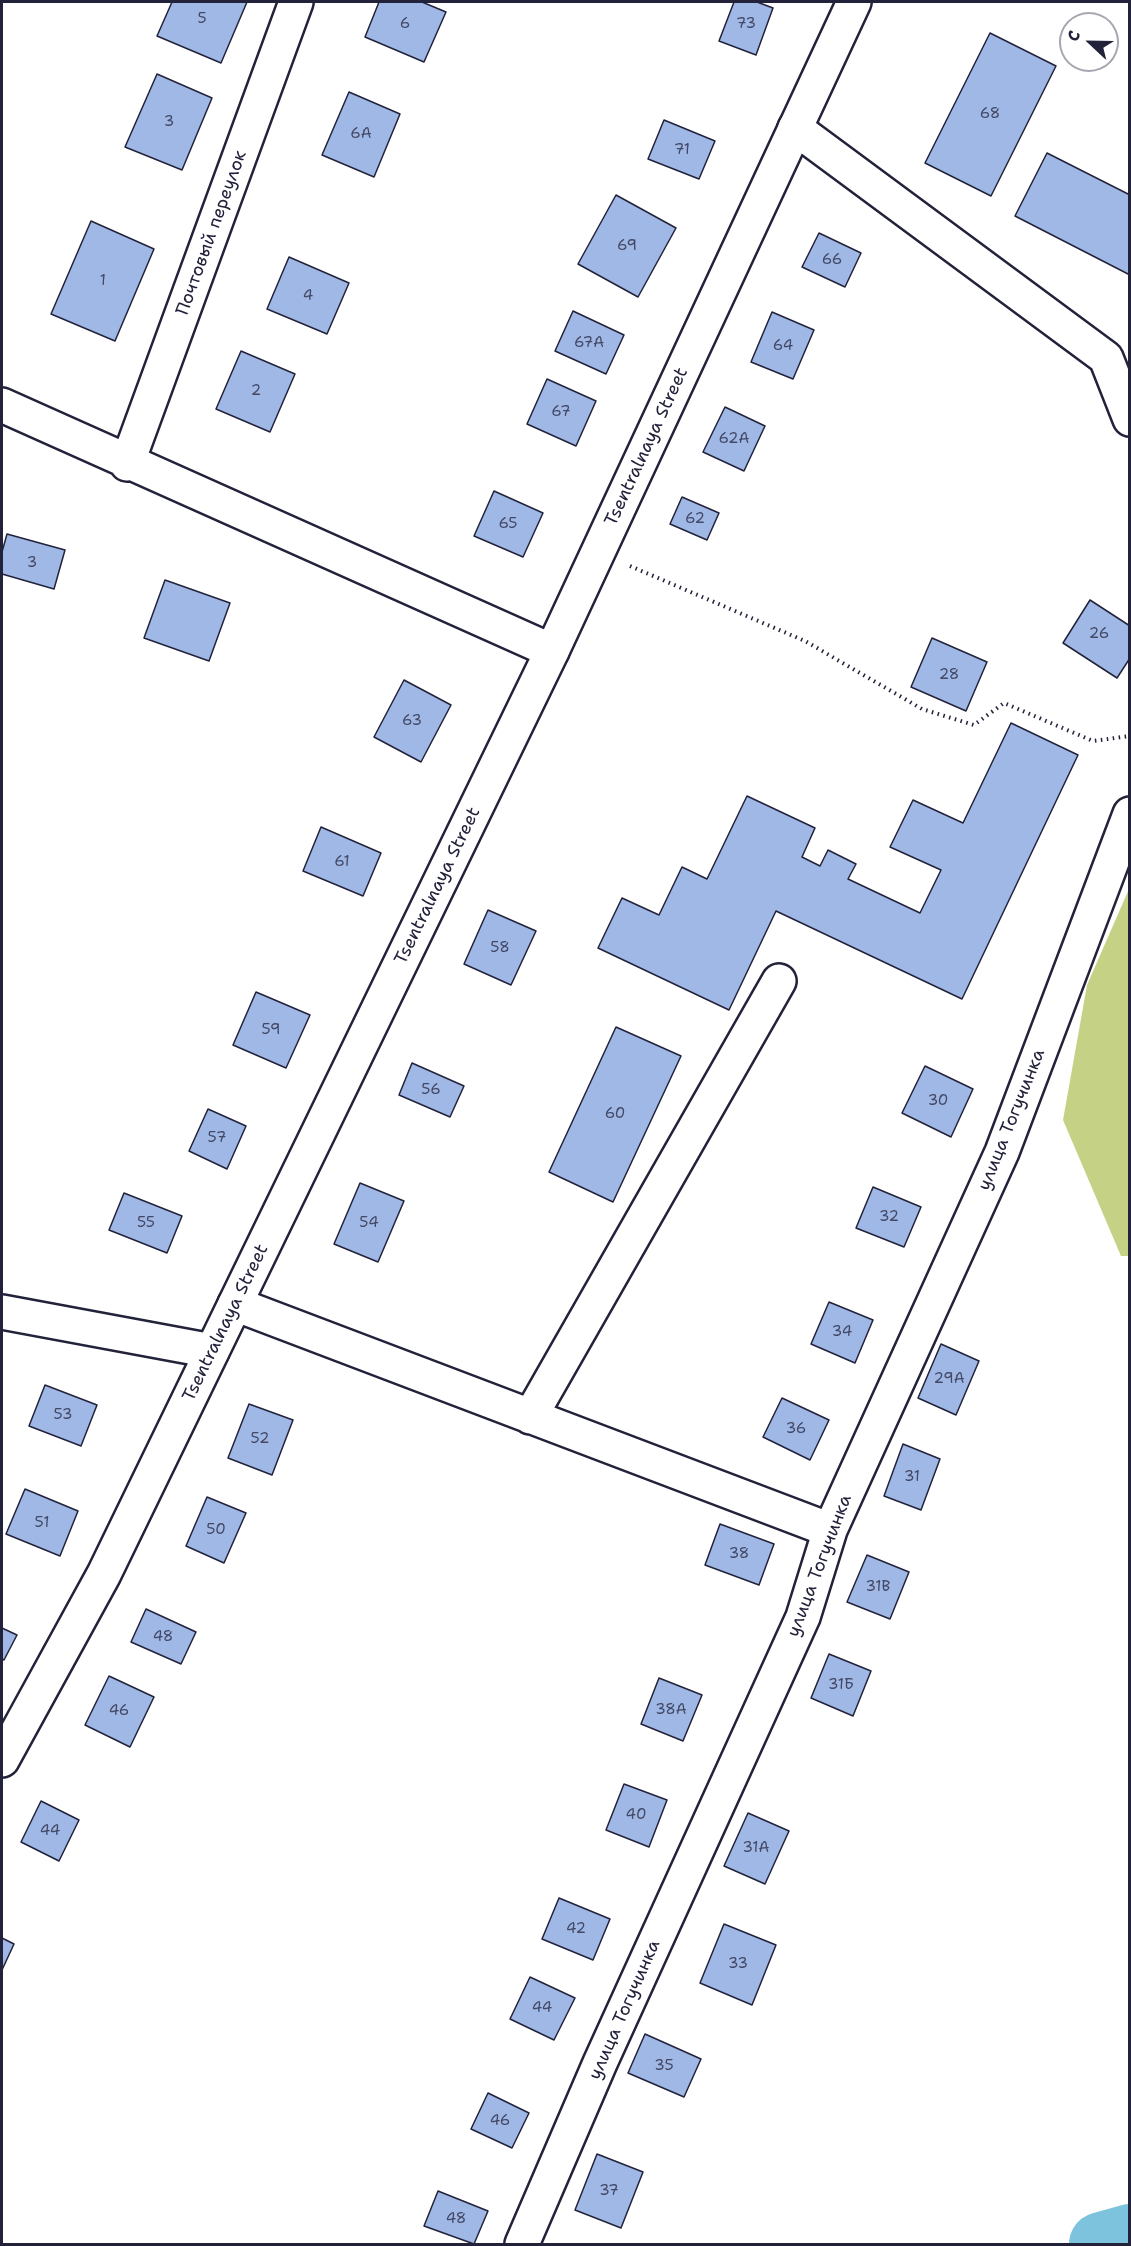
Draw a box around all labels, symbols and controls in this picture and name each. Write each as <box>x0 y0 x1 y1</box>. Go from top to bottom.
house number: 5 <box>197 10 207 28</box>
north arrow <box>1059 12 1119 72</box>
house number: 6 <box>400 15 410 33</box>
house number: 73 <box>736 15 756 33</box>
text: С <box>1062 27 1085 44</box>
house number: 68 <box>980 105 1000 123</box>
house number: 3 <box>164 113 174 131</box>
house number: 6А <box>350 125 372 143</box>
house number: 71 <box>674 141 690 159</box>
street label: Почтовый переулок <box>172 148 252 318</box>
house number: 69 <box>617 237 637 255</box>
house number: 66 <box>822 251 842 269</box>
house number: 1 <box>100 272 106 290</box>
house number: 4 <box>303 287 313 305</box>
house number: 67А <box>574 334 604 352</box>
house number: 64 <box>773 337 793 355</box>
street label: Tsentralnaya Street <box>601 364 693 530</box>
house number: 2 <box>251 382 261 400</box>
house number: 67 <box>551 403 571 421</box>
house number: 62А <box>719 430 749 448</box>
house number: 62 <box>685 510 705 528</box>
house number: 65 <box>498 515 518 533</box>
house number: 3 <box>27 554 37 572</box>
house number: 26 <box>1089 625 1109 643</box>
house number: 28 <box>939 666 959 684</box>
house number: 63 <box>402 712 422 730</box>
street label: Tsentralnaya Street <box>391 804 485 968</box>
house number: 61 <box>334 853 350 871</box>
house number: 58 <box>490 939 510 957</box>
house number: 59 <box>262 1021 280 1039</box>
street label: улица Тогучинка <box>974 1046 1050 1194</box>
house number: 56 <box>421 1081 441 1099</box>
house number: 30 <box>928 1092 948 1110</box>
house number: 60 <box>605 1105 625 1123</box>
house number: 57 <box>208 1129 226 1147</box>
house number: 32 <box>879 1208 899 1226</box>
house number: 55 <box>137 1214 155 1232</box>
house number: 54 <box>359 1214 379 1232</box>
street label: Tsentralnaya Street <box>179 1241 273 1405</box>
house number: 34 <box>832 1323 852 1341</box>
house number: 29А <box>933 1370 965 1388</box>
house number: 53 <box>54 1406 72 1424</box>
house number: 36 <box>786 1420 806 1438</box>
house number: 52 <box>251 1430 269 1448</box>
house number: 31 <box>904 1468 920 1486</box>
street label: улица Тогучинка <box>783 1492 857 1640</box>
house number: 51 <box>35 1514 49 1532</box>
house number: 50 <box>206 1521 226 1539</box>
house number: 38 <box>729 1545 749 1563</box>
house number: 31В <box>866 1578 890 1596</box>
house number: 48 <box>153 1628 173 1646</box>
house number: 31Б <box>828 1676 854 1694</box>
house number: 38А <box>655 1701 687 1719</box>
house number: 46 <box>109 1702 129 1720</box>
house number: 40 <box>626 1806 646 1824</box>
house number: 44 <box>40 1822 60 1840</box>
house number: 31А <box>743 1839 769 1857</box>
house number: 42 <box>566 1920 586 1938</box>
street label: улица Тогучинка <box>585 1937 665 2083</box>
house number: 33 <box>728 1955 748 1973</box>
house number: 44 <box>532 1999 552 2017</box>
house number: 35 <box>654 2057 674 2075</box>
house number: 46 <box>490 2112 510 2130</box>
house number: 37 <box>599 2182 619 2200</box>
house number: 48 <box>446 2210 466 2228</box>

